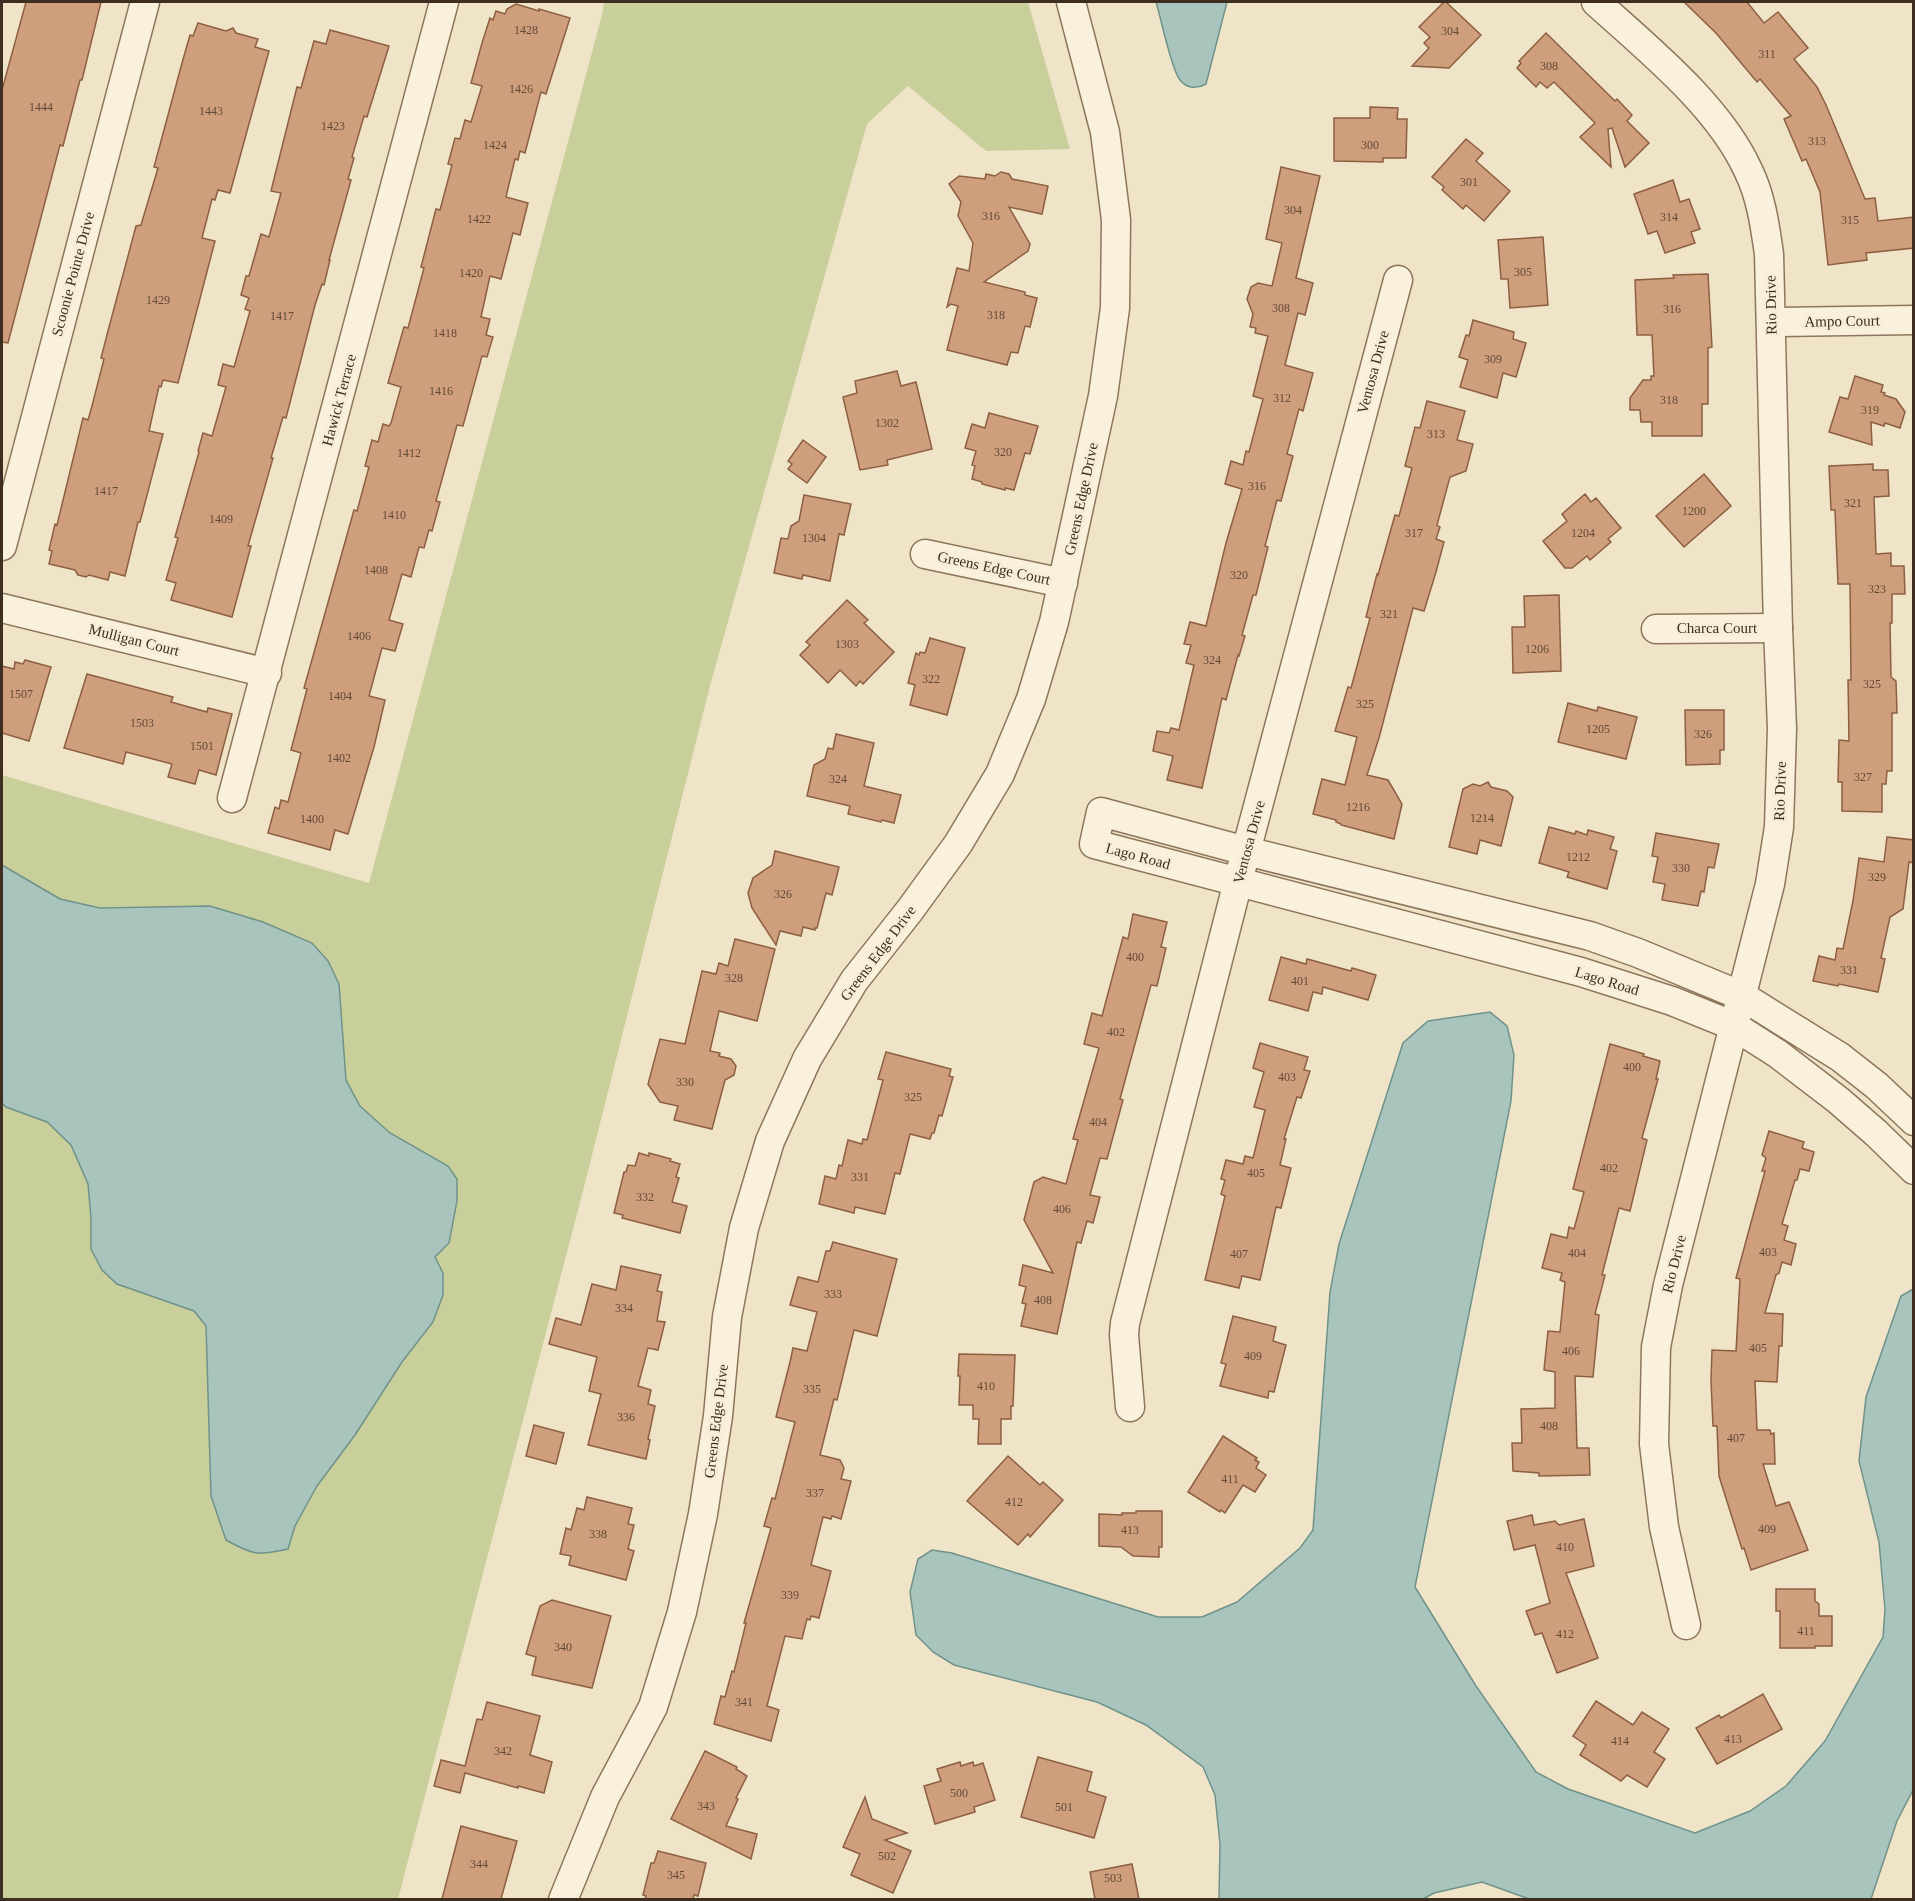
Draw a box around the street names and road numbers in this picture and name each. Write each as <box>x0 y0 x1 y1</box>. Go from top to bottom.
street label: Scoonie Pointe Drive <box>49 210 97 338</box>
street label: Rio Drive <box>1762 275 1780 335</box>
street label: Ampo Court <box>1804 312 1881 330</box>
street label: Ventosa Drive <box>1354 328 1392 415</box>
street label: Hawick Terrace <box>319 352 359 448</box>
street label: Greens Edge Drive <box>1061 441 1101 557</box>
street label: Greens Edge Court <box>936 548 1053 588</box>
street label: Charca Court <box>1677 620 1758 636</box>
street label: Mulligan Court <box>87 621 182 659</box>
street label: Rio Drive <box>1771 761 1789 821</box>
street label: Ventosa Drive <box>1230 798 1268 885</box>
street label: Lago Road <box>1104 840 1173 872</box>
street label: Greens Edge Drive <box>837 902 919 1004</box>
street label: Lago Road <box>1573 964 1641 998</box>
street label: Rio Drive <box>1659 1233 1689 1295</box>
street label: Greens Edge Drive <box>701 1363 731 1479</box>

